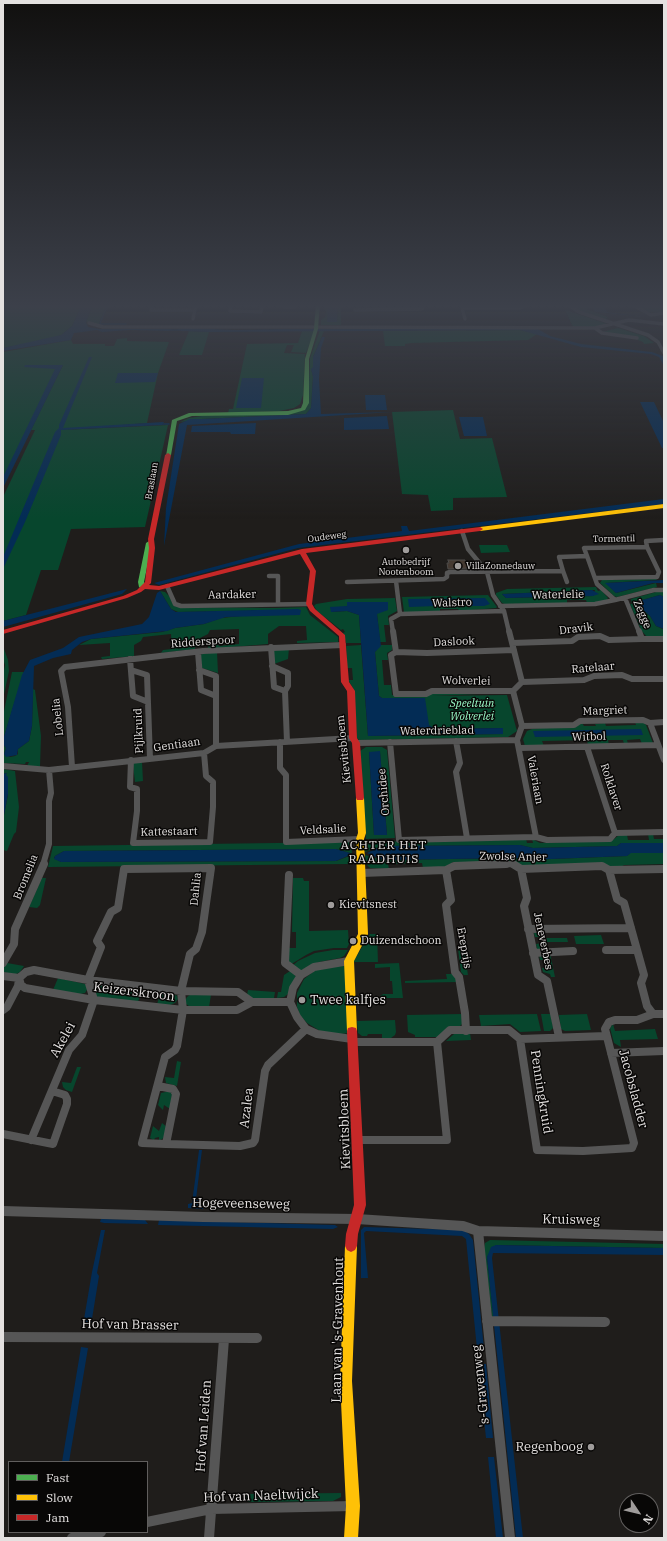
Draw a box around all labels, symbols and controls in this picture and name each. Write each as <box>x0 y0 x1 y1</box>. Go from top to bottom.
street label: Braslaan <box>143 462 161 500</box>
street label: Oudeweg <box>307 529 347 545</box>
street label: Tormentil <box>593 533 635 545</box>
marker: Autobedrijf Nootenboom <box>401 545 411 555</box>
place label: Autobedrijf Nootenboom <box>378 557 434 578</box>
marker: VillaZonnedauw <box>453 561 463 571</box>
place label: VillaZonnedauw <box>466 561 535 571</box>
street label: Aardaker <box>208 588 256 602</box>
street label: Waterlelie <box>532 588 584 602</box>
street label: Walstro <box>432 596 472 610</box>
street label: Zegge <box>630 597 654 631</box>
street label: Dravik <box>558 620 594 638</box>
street label: Ridderspoor <box>170 633 236 651</box>
street label: Daslook <box>433 634 475 650</box>
street label: Ratelaar <box>571 660 615 676</box>
street label: Wolverlei <box>441 674 491 688</box>
street label: Lobelia <box>49 697 67 737</box>
park label: Speeltuin Wolverlei <box>450 697 494 723</box>
street label: Margriet <box>582 704 628 718</box>
street label: Pijlkruid <box>132 708 146 754</box>
street label: Kievitsbloem <box>334 714 354 784</box>
street label: Waterdrieblad <box>400 724 474 738</box>
street label: Witbol <box>572 730 606 744</box>
street label: Gentiaan <box>153 735 201 755</box>
street label: Valeriaan <box>524 755 546 805</box>
street label: Rolklaver <box>597 762 625 812</box>
street label: Orchidee <box>375 768 393 816</box>
street label: Veldsalie <box>299 822 347 838</box>
street label: Kattestaart <box>140 825 198 839</box>
district label: ACHTER HET RAADHUIS <box>341 839 427 867</box>
street label: Zwolse Anjer <box>479 850 547 864</box>
street label: Bromelia <box>11 852 41 902</box>
street label: Dahlia <box>188 872 204 906</box>
place label: Kievitsnest <box>339 898 397 912</box>
marker: Kievitsnest <box>326 900 336 910</box>
street label: Jeneverbes <box>530 911 556 971</box>
street label: Ereprijs <box>454 926 474 970</box>
place label: Duizendschoon <box>361 934 442 948</box>
marker: Duizendschoon <box>348 936 358 946</box>
street label: Keizerskroon <box>92 979 176 1005</box>
place label: Twee kalfjes <box>310 992 386 1008</box>
marker: Twee kalfjes <box>297 995 307 1005</box>
street label: Akelei <box>47 1020 79 1060</box>
street label: Jacobsladder <box>615 1048 651 1130</box>
street label: Penningkruid <box>527 1049 555 1135</box>
street label: Azalea <box>237 1087 257 1129</box>
street label: Kievitsbloem <box>336 1088 354 1170</box>
street label: Hogeveenseweg <box>192 1195 290 1213</box>
street label: Kruisweg <box>542 1212 600 1228</box>
street label: Laan van 's-Gravenhout <box>329 1257 347 1403</box>
street label: Hof van Brasser <box>81 1316 179 1334</box>
street label: 's-Gravenweg <box>469 1344 493 1428</box>
street label: Hof van Leiden <box>193 1380 215 1472</box>
place label: Regenboog <box>515 1439 583 1455</box>
marker: Regenboog <box>586 1442 596 1452</box>
legend <box>8 1461 148 1533</box>
text: Fast <box>46 1470 70 1485</box>
street label: Hof van Naeltwijck <box>203 1486 319 1506</box>
text: Slow <box>46 1490 73 1505</box>
north arrow <box>619 1493 659 1533</box>
text: Jam <box>46 1510 69 1525</box>
text: N <box>640 1512 656 1527</box>

